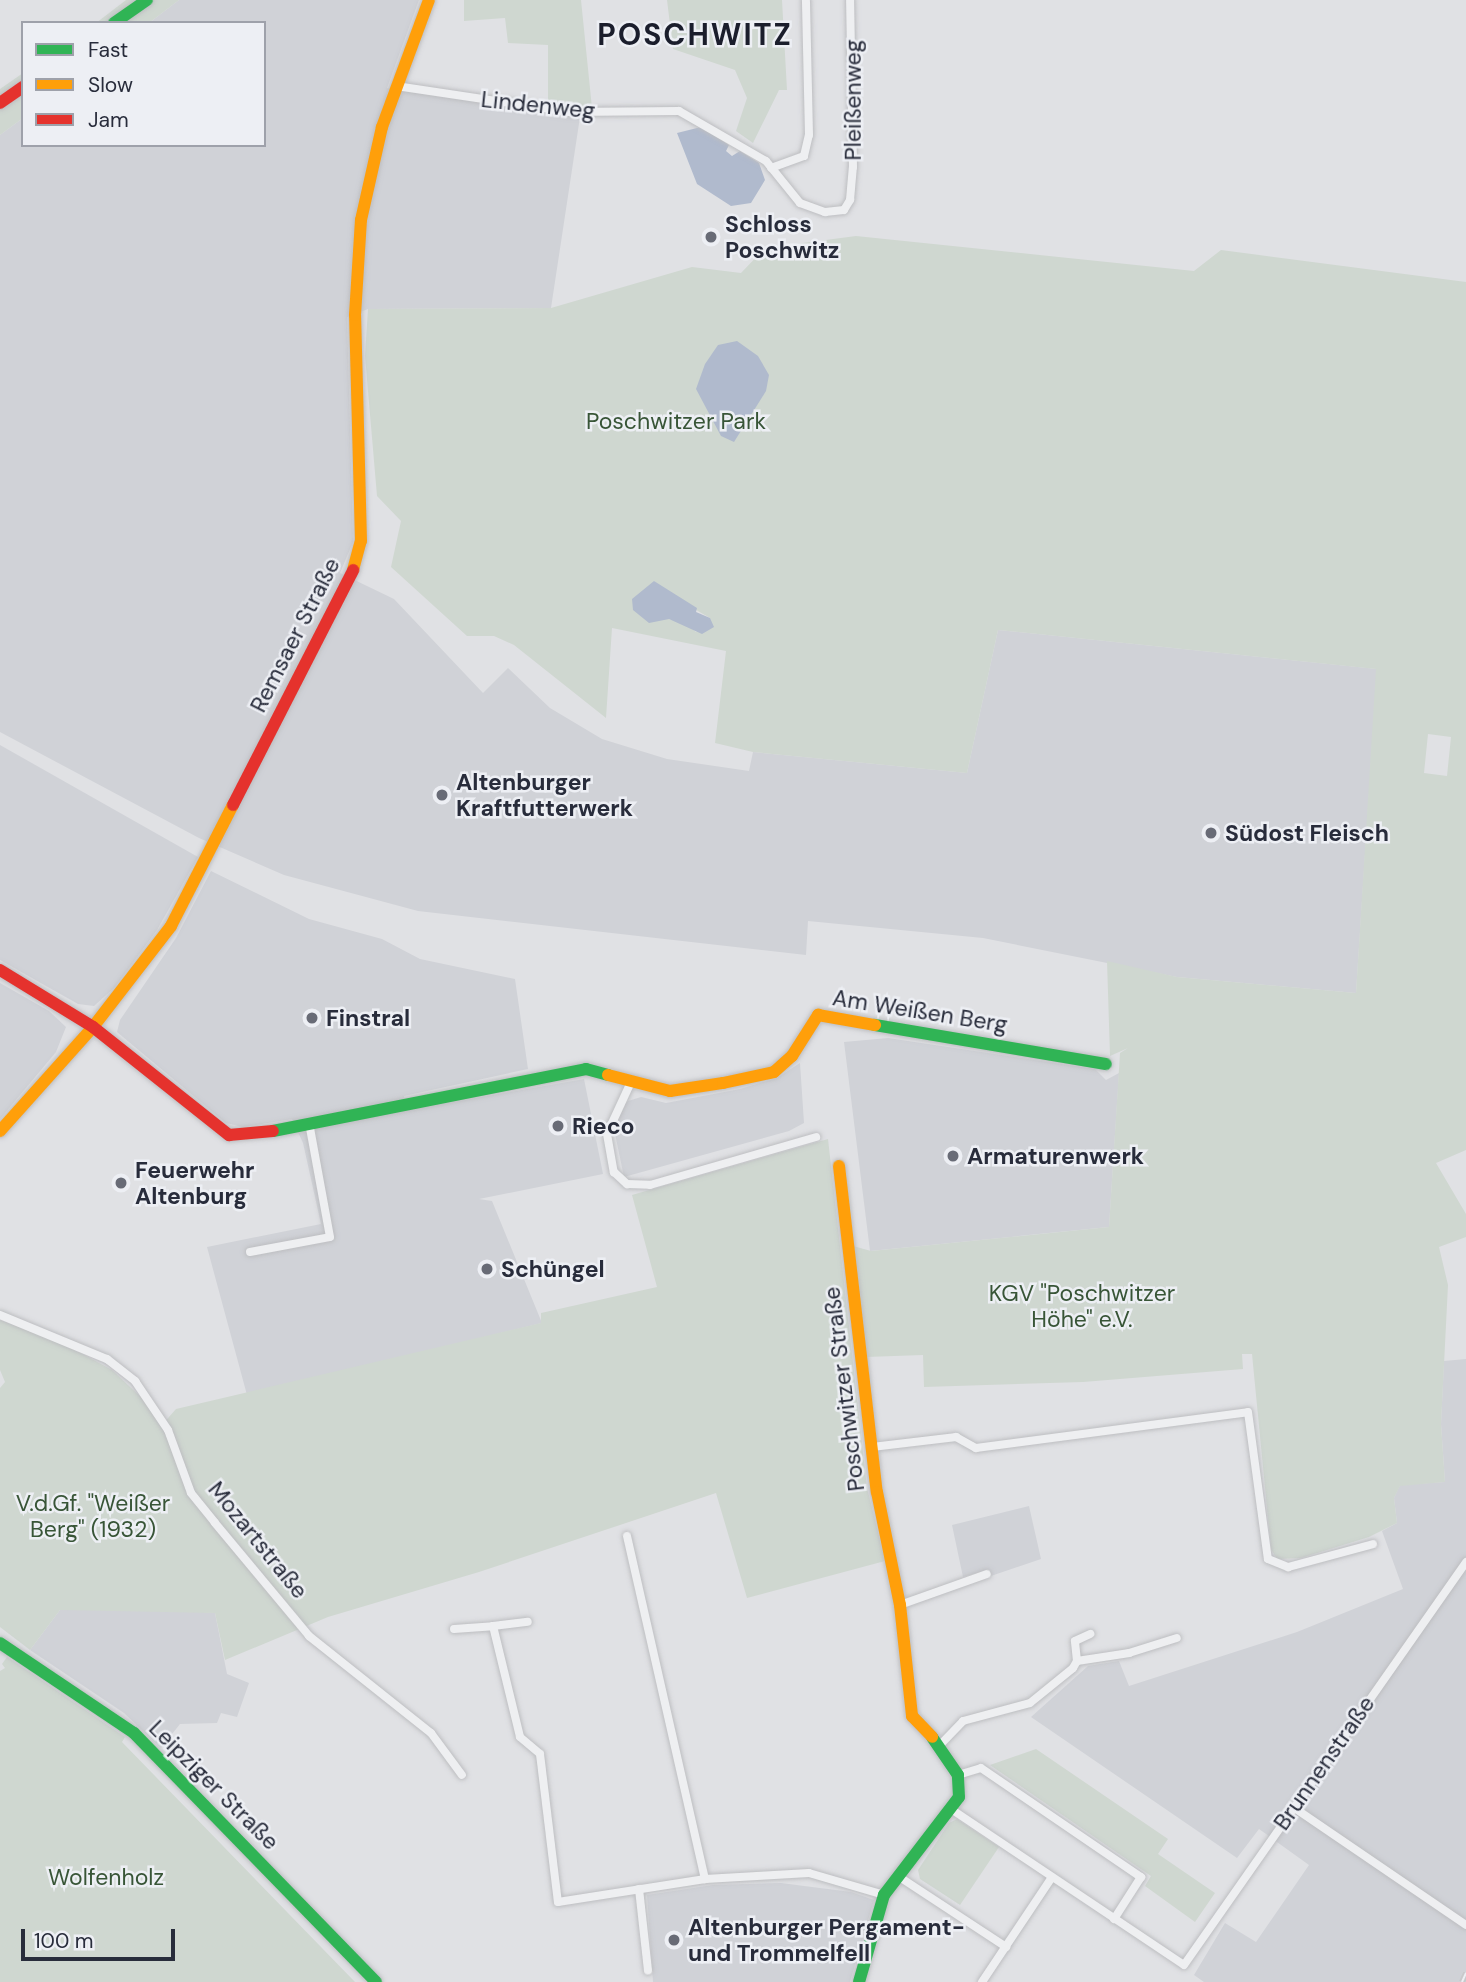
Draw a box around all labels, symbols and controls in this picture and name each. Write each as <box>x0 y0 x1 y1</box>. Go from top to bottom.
district label: POSCHWITZ <box>598 17 792 53</box>
legend <box>21 21 266 147</box>
text: Fast <box>88 36 128 64</box>
street label: Pleißenweg <box>839 39 867 161</box>
text: Slow <box>88 71 133 99</box>
street label: Lindenweg <box>480 85 596 125</box>
text: Jam <box>88 106 129 134</box>
place label: Schloss Poschwitz <box>725 210 839 264</box>
marker: Schloss Poschwitz <box>703 229 719 245</box>
park label: Poschwitzer Park <box>586 407 766 435</box>
street label: Remsaer Straße <box>244 553 346 717</box>
place label: Altenburger Kraftfutterwerk <box>456 768 633 822</box>
marker: Altenburger Kraftfutterwerk <box>434 787 450 803</box>
place label: Südost Fleisch <box>1225 819 1389 847</box>
marker: Südost Fleisch <box>1203 825 1219 841</box>
street label: Am Weißen Berg <box>831 984 1009 1038</box>
place label: Finstral <box>326 1004 410 1032</box>
marker: Finstral <box>304 1010 320 1026</box>
place label: Rieco <box>572 1112 635 1140</box>
marker: Rieco <box>550 1118 566 1134</box>
place label: Armaturenwerk <box>967 1142 1144 1170</box>
marker: Armaturenwerk <box>945 1148 961 1164</box>
place label: Feuerwehr Altenburg <box>135 1156 254 1210</box>
marker: Feuerwehr Altenburg <box>113 1175 129 1191</box>
place label: Schüngel <box>501 1255 605 1283</box>
marker: Schüngel <box>479 1261 495 1277</box>
park label: KGV "Poschwitzer Höhe" e.V. <box>989 1279 1175 1333</box>
street label: Poschwitzer Straße <box>818 1285 870 1493</box>
street label: Mozartstraße <box>202 1476 314 1604</box>
park label: V.d.Gf. "Weißer Berg" (1932) <box>16 1489 170 1543</box>
street label: Brunnenstraße <box>1268 1691 1380 1835</box>
street label: Leipziger Straße <box>143 1714 285 1856</box>
park label: Wolfenholz <box>48 1863 164 1891</box>
place label: Altenburger Pergament- und Trommelfell <box>688 1913 965 1967</box>
scale bar <box>24 1916 178 1960</box>
text: 100 m <box>34 1927 94 1955</box>
marker: Altenburger Pergament- und Trommelfell <box>666 1932 682 1948</box>

